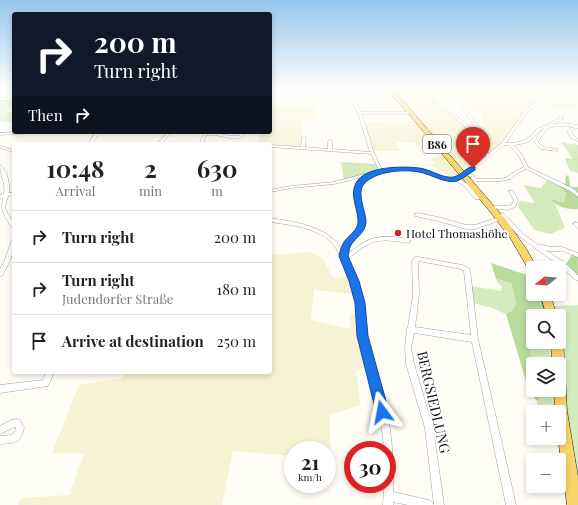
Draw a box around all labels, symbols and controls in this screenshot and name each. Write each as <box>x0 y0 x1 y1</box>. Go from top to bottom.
text: 200 m <box>94 23 177 60</box>
icon: right <box>28 28 80 80</box>
text: Turn right <box>94 59 177 83</box>
icon: right <box>71 104 93 126</box>
text: Then <box>28 105 63 125</box>
pin <box>456 127 490 168</box>
icon: arrive <box>462 133 484 155</box>
road number: B86 <box>423 135 451 153</box>
text: 10:48 <box>47 152 104 184</box>
text: 2 <box>144 152 157 184</box>
text: 630 <box>197 152 237 184</box>
text: Arrival <box>55 182 96 199</box>
text: min <box>139 182 162 199</box>
text: m <box>211 182 223 199</box>
place label: Hotel Thomashöhe <box>406 225 508 241</box>
icon: right <box>28 226 50 248</box>
text: Turn right <box>62 227 135 247</box>
text: 200 m <box>214 227 256 247</box>
marker: Hotel Thomashöhe <box>393 228 403 238</box>
north arrow <box>526 261 566 301</box>
map controls <box>526 261 566 493</box>
text: Turn right <box>62 270 135 290</box>
icon: right <box>28 278 50 300</box>
text: 180 m <box>217 279 256 299</box>
text: Judendorfer Straße <box>62 290 173 307</box>
button: search <box>526 309 566 349</box>
icon: arrive <box>28 330 50 352</box>
text: Arrive at destination <box>62 331 204 351</box>
text: 250 m <box>217 331 256 351</box>
street label: BERGSIEDLUNG <box>413 349 455 455</box>
button: layers <box>526 357 566 397</box>
position arrow <box>361 391 403 433</box>
button: + <box>526 405 566 445</box>
speed limit sign: 30 <box>344 441 396 493</box>
text: 21 <box>301 448 319 475</box>
button: − <box>526 453 566 493</box>
text: km/h <box>298 470 322 484</box>

